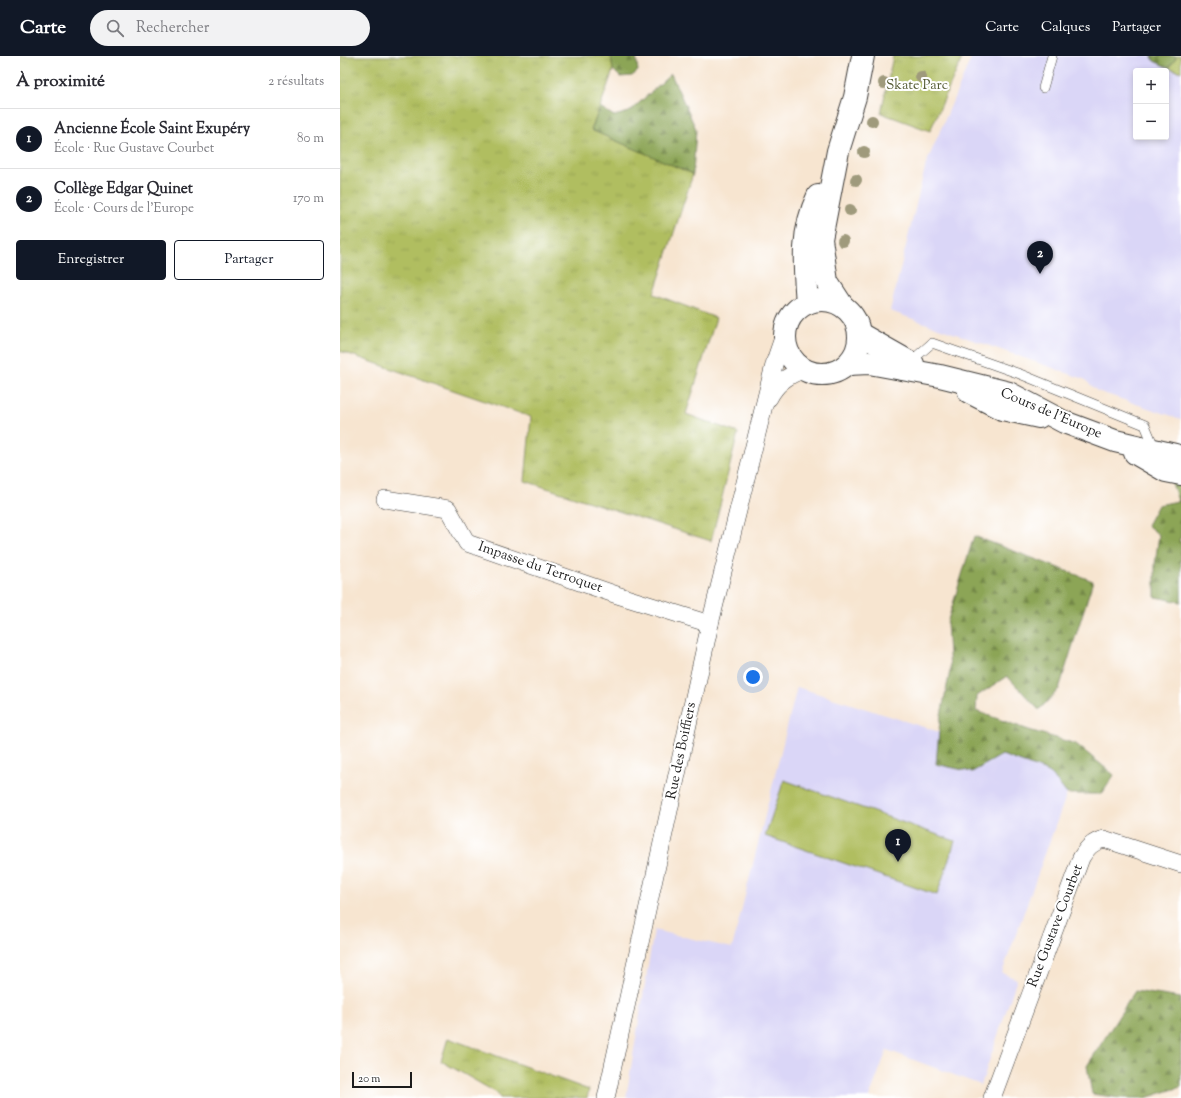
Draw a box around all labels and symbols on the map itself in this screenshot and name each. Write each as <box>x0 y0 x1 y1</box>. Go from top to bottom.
park label: Skate Parc <box>886 76 948 96</box>
pin: 2 <box>1027 241 1053 274</box>
street label: Cours de l'Europe <box>997 384 1105 444</box>
street label: Impasse du Terroquet <box>475 537 605 599</box>
your location <box>743 667 763 687</box>
street label: Rue des Boiffiers <box>662 701 702 801</box>
pin: 1 <box>885 829 911 862</box>
street label: Rue Gustave Courbet <box>1023 861 1089 990</box>
scale bar <box>352 1070 412 1089</box>

